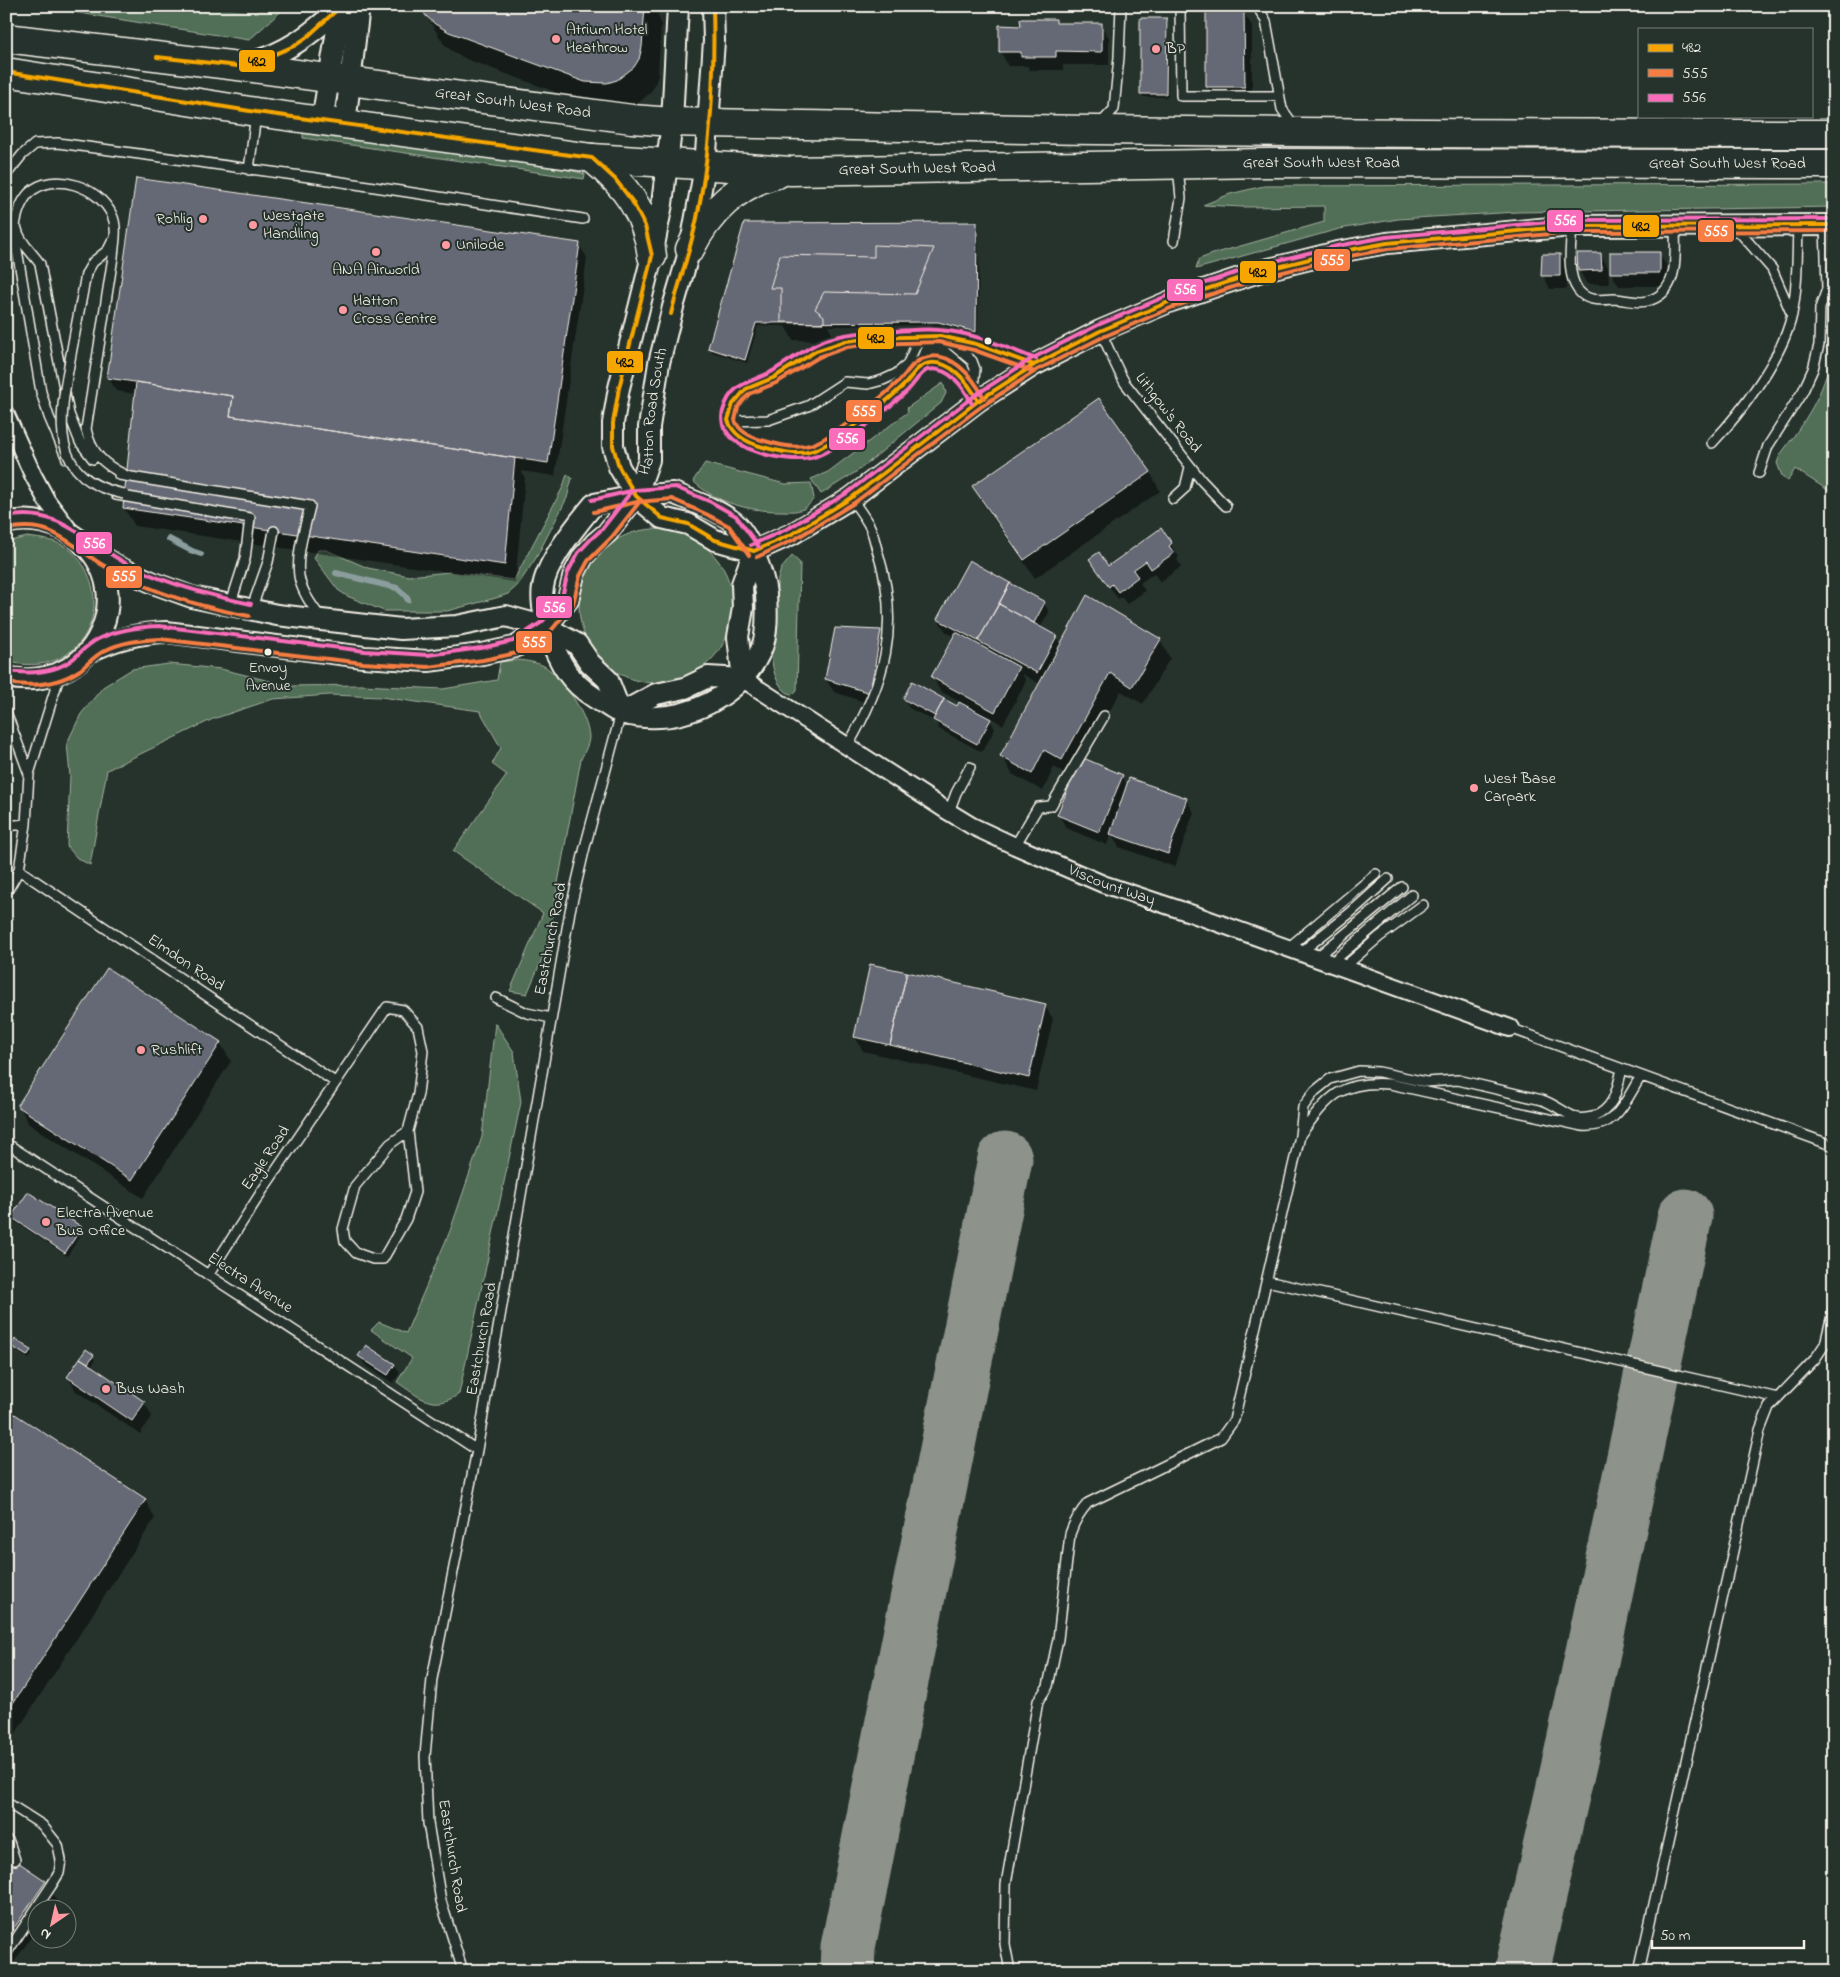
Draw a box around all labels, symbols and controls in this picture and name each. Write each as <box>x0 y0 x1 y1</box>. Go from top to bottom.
place label: Atrium Hotel Heathrow <box>566 18 648 60</box>
legend <box>1638 28 1812 118</box>
marker: Atrium Hotel Heathrow <box>550 33 562 45</box>
place label: BP <box>1165 37 1186 61</box>
text: 482 <box>1682 37 1702 59</box>
marker: BP <box>1150 43 1162 55</box>
line badge: 482 <box>238 49 276 73</box>
text: 482 <box>247 52 266 73</box>
text: 555 <box>1682 63 1708 85</box>
street label: Great South West Road <box>433 81 592 125</box>
text: 556 <box>1682 87 1706 109</box>
street label: Great South West Road <box>1243 151 1400 175</box>
street label: Great South West Road <box>1649 152 1806 176</box>
street label: Great South West Road <box>839 156 996 182</box>
place label: Westgate Handling <box>263 204 325 246</box>
place label: Rohlig <box>156 207 193 231</box>
line badge: 556 <box>1546 209 1584 233</box>
text: 556 <box>1554 211 1577 232</box>
marker: Rohlig <box>197 213 209 225</box>
line badge: 482 <box>1622 214 1660 238</box>
text: 482 <box>1631 217 1650 238</box>
marker: Westgate Handling <box>247 219 259 231</box>
line badge: 555 <box>1697 219 1735 243</box>
text: 555 <box>1704 222 1728 243</box>
place label: Unilode <box>456 233 505 257</box>
marker: Unilode <box>440 239 452 251</box>
marker: ANA Airworld <box>370 246 382 258</box>
line badge: 555 <box>1313 248 1351 272</box>
text: 555 <box>1320 251 1344 272</box>
place label: ANA Airworld <box>332 258 420 282</box>
line badge: 482 <box>1239 260 1277 284</box>
text: 482 <box>1248 263 1267 284</box>
line badge: 556 <box>1166 278 1204 302</box>
text: 556 <box>1174 280 1197 301</box>
place label: Hatton Cross Centre <box>353 289 438 331</box>
marker: Hatton Cross Centre <box>337 304 349 316</box>
line badge: 482 <box>857 326 895 350</box>
text: 482 <box>866 329 885 350</box>
unlabelled marker <box>983 336 993 346</box>
street label: Hatton Road South <box>633 345 674 479</box>
line badge: 482 <box>606 350 644 374</box>
text: 482 <box>615 353 634 374</box>
street label: Lithgow's Road <box>1129 368 1207 458</box>
line badge: 555 <box>845 399 883 423</box>
text: 555 <box>852 402 876 423</box>
line badge: 556 <box>828 427 866 451</box>
text: 556 <box>836 429 859 450</box>
line badge: 556 <box>75 531 113 555</box>
text: 556 <box>83 534 106 555</box>
line badge: 555 <box>105 565 143 589</box>
text: 555 <box>112 567 136 588</box>
line badge: 556 <box>535 595 573 619</box>
text: 556 <box>543 598 566 619</box>
line badge: 555 <box>515 630 553 654</box>
text: 555 <box>522 633 546 654</box>
marker: Envoy Avenue <box>263 647 273 657</box>
place label: Envoy Avenue <box>246 657 291 697</box>
place label: West Base Carpark <box>1484 767 1557 809</box>
marker: West Base Carpark <box>1468 782 1480 794</box>
street label: Viscount Way <box>1063 858 1158 913</box>
street label: Eastchurch Road <box>528 881 574 997</box>
street label: Elmdon Road <box>142 928 230 998</box>
place label: Rushlift <box>151 1038 203 1062</box>
marker: Rushlift <box>135 1044 147 1056</box>
street label: Eagle Road <box>235 1121 297 1195</box>
place label: Electra Avenue Bus Office <box>55 1201 154 1243</box>
marker: Electra Avenue Bus Office <box>40 1216 52 1228</box>
street label: Electra Avenue <box>203 1246 298 1320</box>
street label: Eastchurch Road <box>460 1281 504 1397</box>
place label: Bus Wash <box>115 1377 185 1401</box>
marker: Bus Wash <box>100 1383 112 1395</box>
street label: Eastchurch Road <box>431 1798 473 1914</box>
north arrow <box>28 1900 78 1950</box>
scale bar <box>1652 1917 1805 1949</box>
text: N <box>36 1922 55 1945</box>
text: 50 m <box>1660 1925 1691 1947</box>

